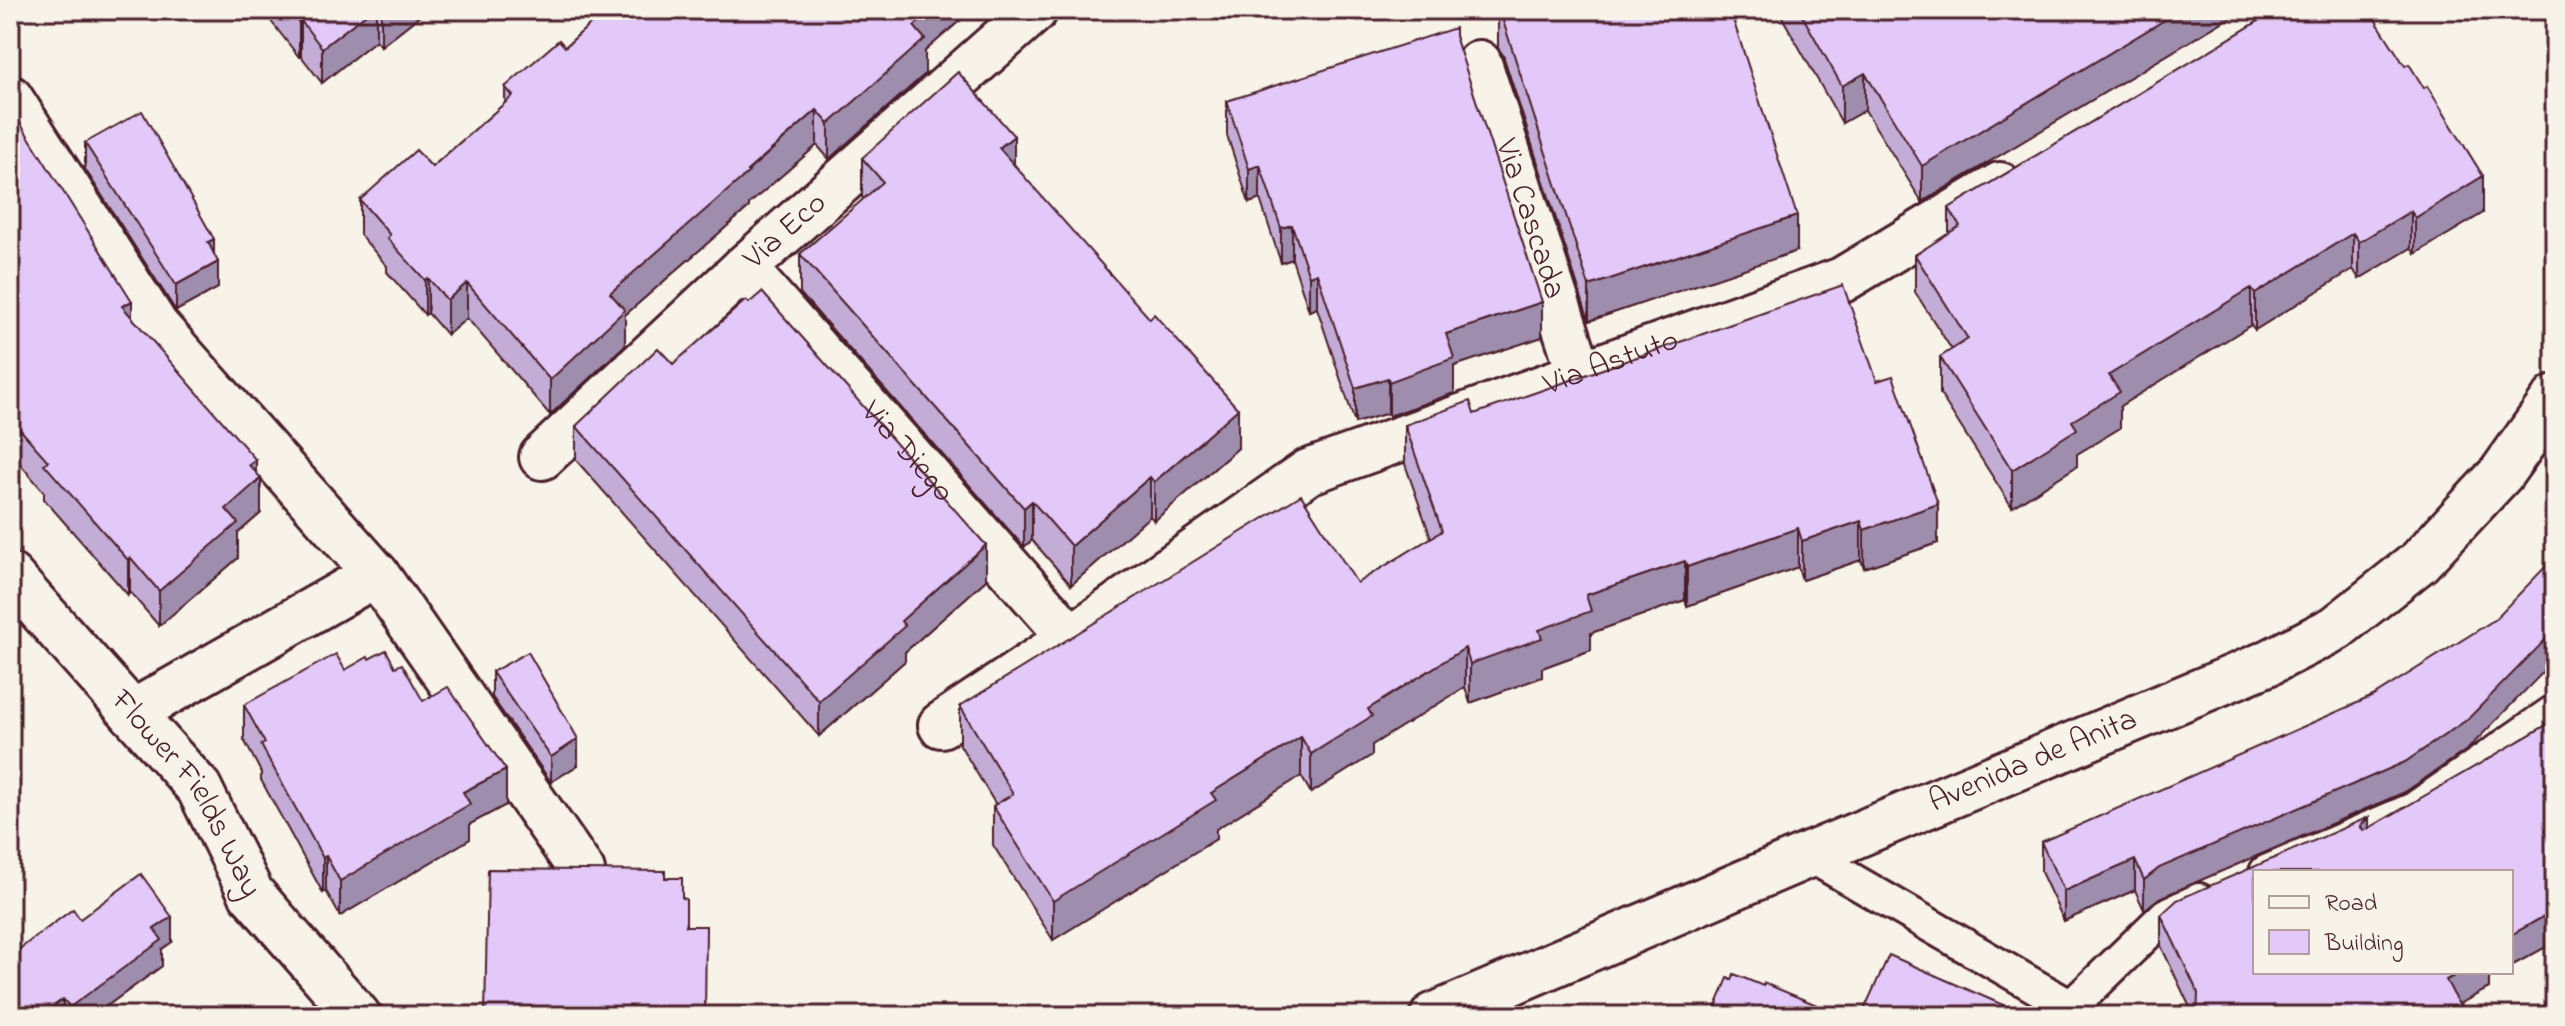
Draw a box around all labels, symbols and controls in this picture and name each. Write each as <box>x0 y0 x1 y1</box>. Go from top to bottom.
street label: Via Cascada <box>1481 132 1578 305</box>
street label: Via Eco <box>732 181 838 282</box>
street label: Via Astuto <box>1536 317 1685 409</box>
street label: Via Diego <box>848 390 965 514</box>
street label: Flower Fields Way <box>98 679 273 906</box>
street label: Avenida de Anita <box>1922 697 2145 826</box>
legend <box>2253 870 2513 974</box>
text: Road <box>2325 887 2378 922</box>
text: Building <box>2324 927 2404 962</box>

